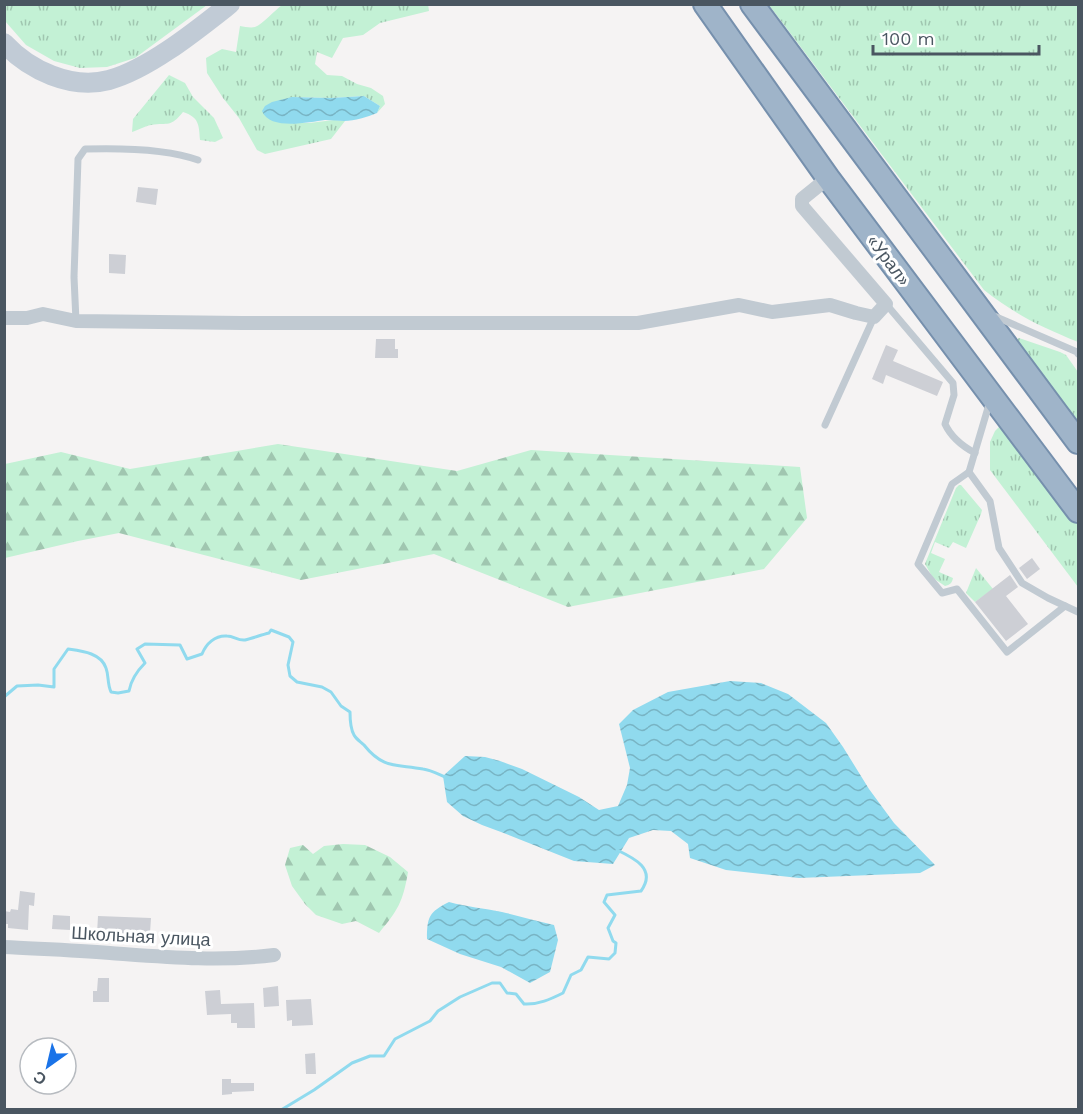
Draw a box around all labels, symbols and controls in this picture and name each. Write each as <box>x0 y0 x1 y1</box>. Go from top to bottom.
scale bar <box>873 18 1040 56</box>
text: 100 m <box>882 28 935 49</box>
street label: «Урал» <box>863 230 915 290</box>
street label: Школьная улица <box>71 922 212 950</box>
north arrow <box>18 1036 78 1096</box>
text: С <box>29 1067 50 1089</box>

